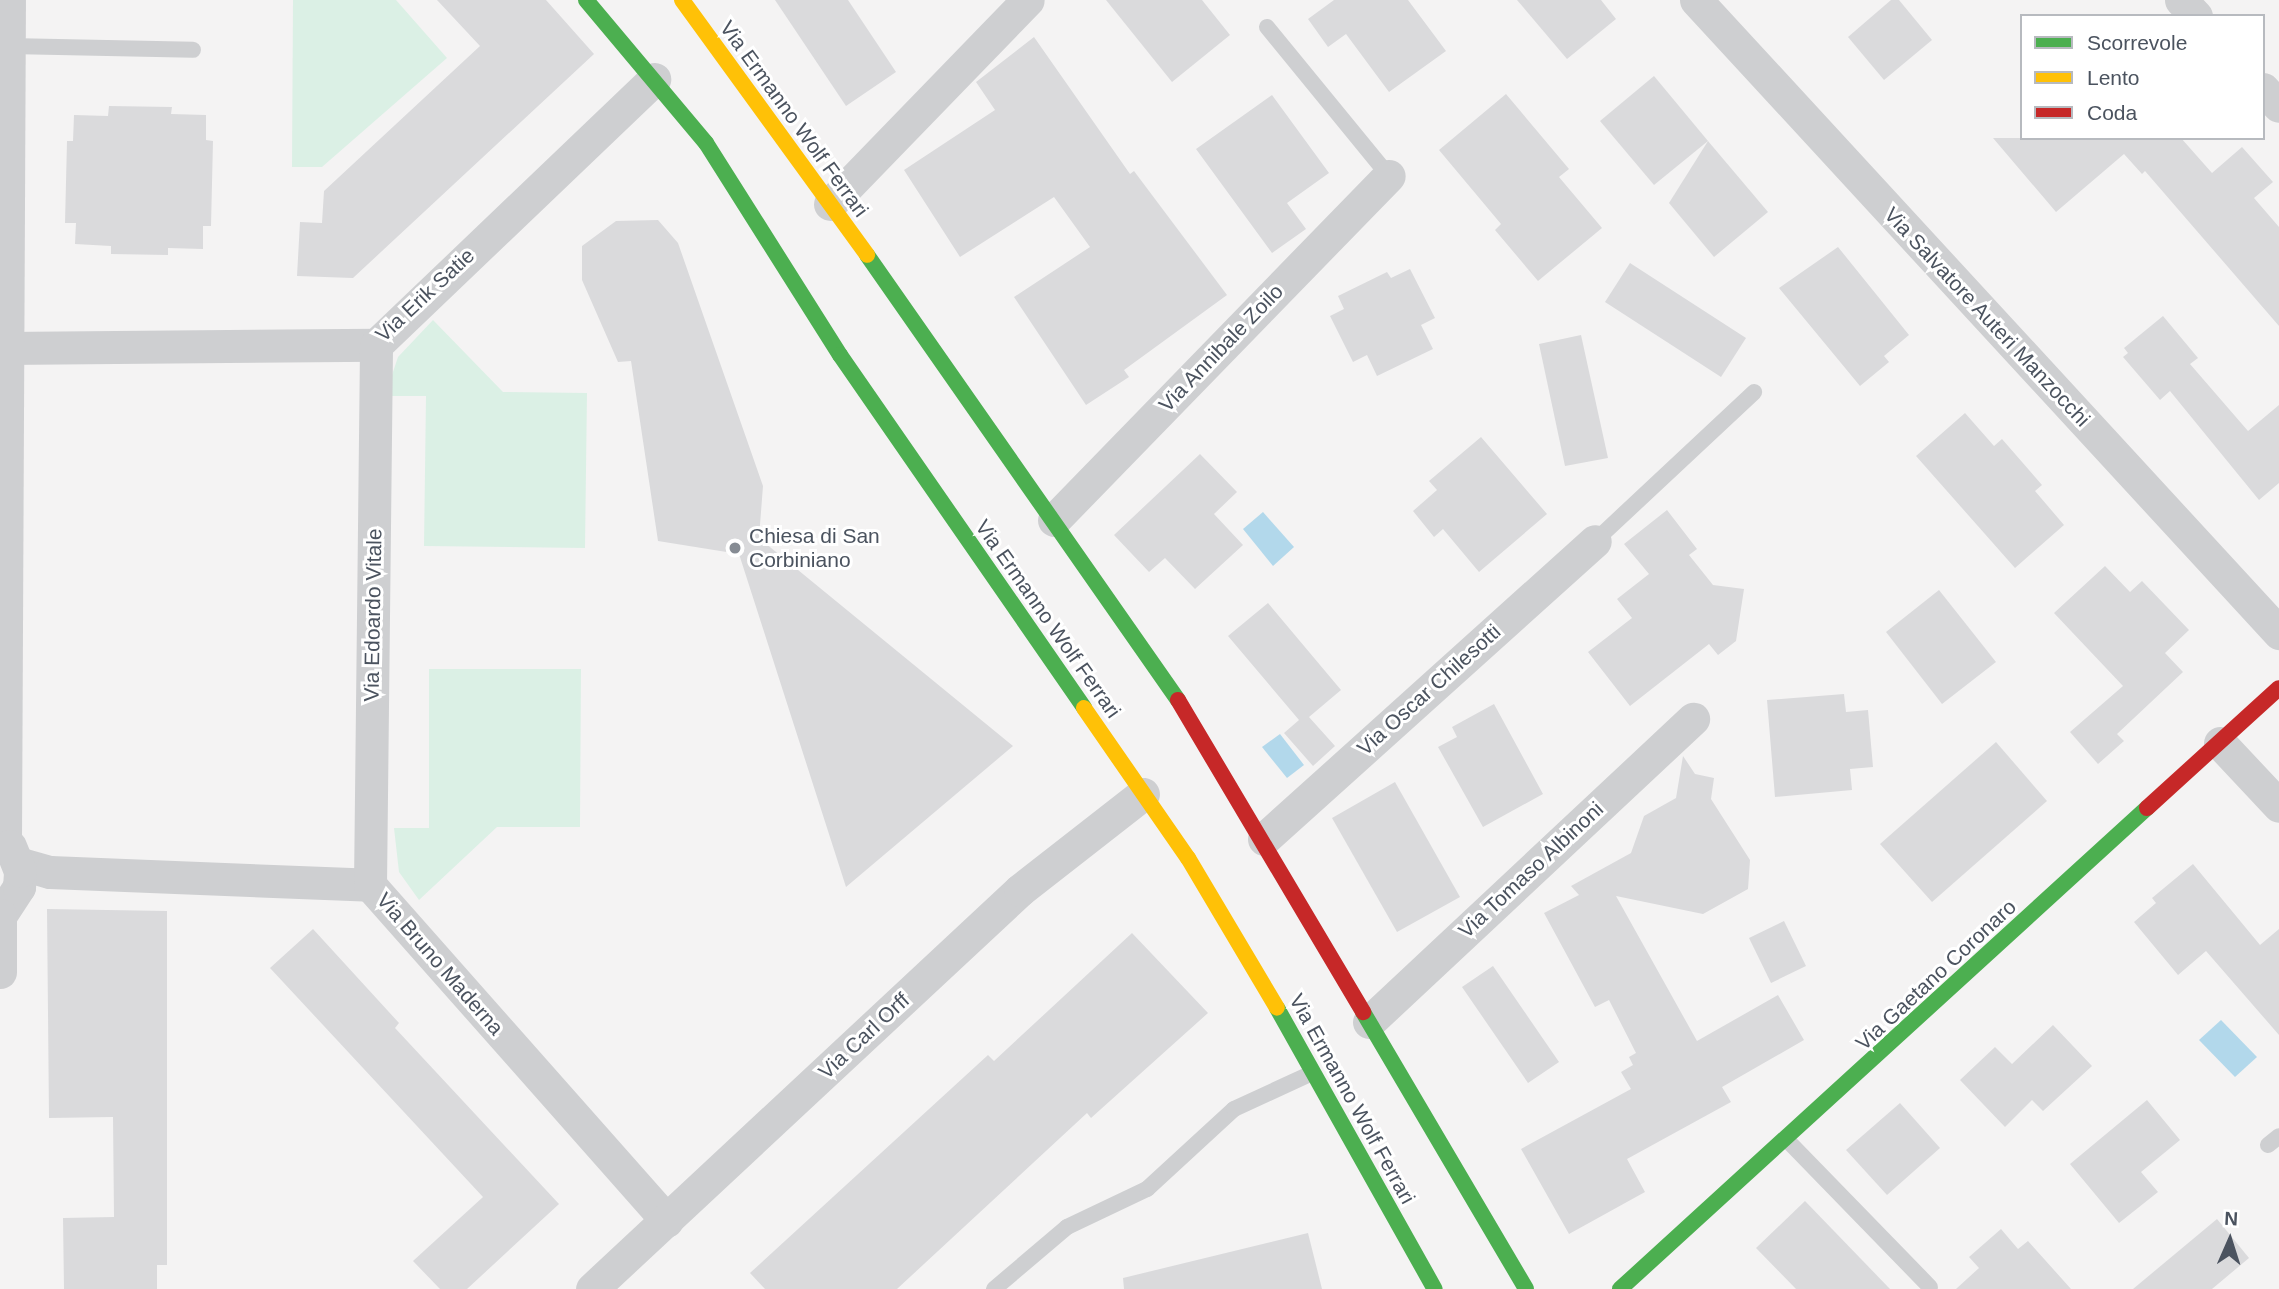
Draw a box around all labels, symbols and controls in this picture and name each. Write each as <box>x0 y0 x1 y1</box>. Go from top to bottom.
legend <box>2020 14 2265 140</box>
street label: Via Ermanno Wolf Ferrari <box>714 16 874 222</box>
text: Scorrevole <box>2087 31 2187 54</box>
text: Lento <box>2087 66 2140 89</box>
text: Coda <box>2087 101 2137 124</box>
street label: Via Salvatore Auteri Manzocchi <box>1878 202 2096 432</box>
street label: Via Erik Satie <box>370 243 480 347</box>
street label: Via Annibale Zoilo <box>1153 279 1289 417</box>
street label: Via Ermanno Wolf Ferrari <box>970 515 1126 723</box>
place label: Chiesa di San Corbiniano <box>749 523 880 573</box>
street label: Via Edoardo Vitale <box>359 528 387 702</box>
marker: Chiesa di San Corbiniano <box>727 540 743 556</box>
street label: Via Oscar Chilesotti <box>1352 619 1506 761</box>
street label: Via Tomaso Albinoni <box>1453 796 1609 944</box>
street label: Via Bruno Maderna <box>371 888 509 1040</box>
street label: Via Gaetano Coronaro <box>1851 894 2021 1056</box>
street label: Via Carl Orff <box>813 988 915 1084</box>
street label: Via Ermanno Wolf Ferrari <box>1284 990 1420 1208</box>
north arrow <box>2195 1205 2265 1275</box>
text: N <box>2224 1208 2239 1229</box>

